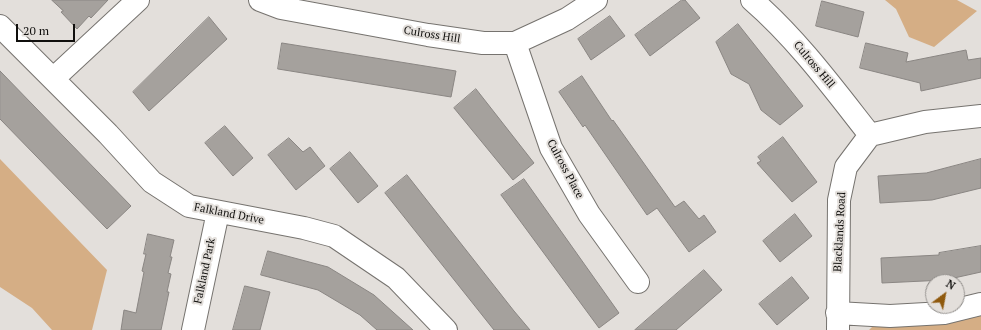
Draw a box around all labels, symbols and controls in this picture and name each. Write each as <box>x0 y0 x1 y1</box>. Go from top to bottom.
scale bar <box>18 16 77 42</box>
text: 20 m <box>23 23 49 38</box>
street label: Culross Hill <box>403 24 461 46</box>
street label: Culross Hill <box>791 39 837 91</box>
street label: Culross Place <box>544 137 586 201</box>
street label: Blacklands Road <box>831 192 849 272</box>
street label: Falkland Drive <box>193 201 265 227</box>
street label: Falkland Park <box>192 237 218 305</box>
north arrow <box>925 274 965 314</box>
text: N <box>944 277 958 293</box>

